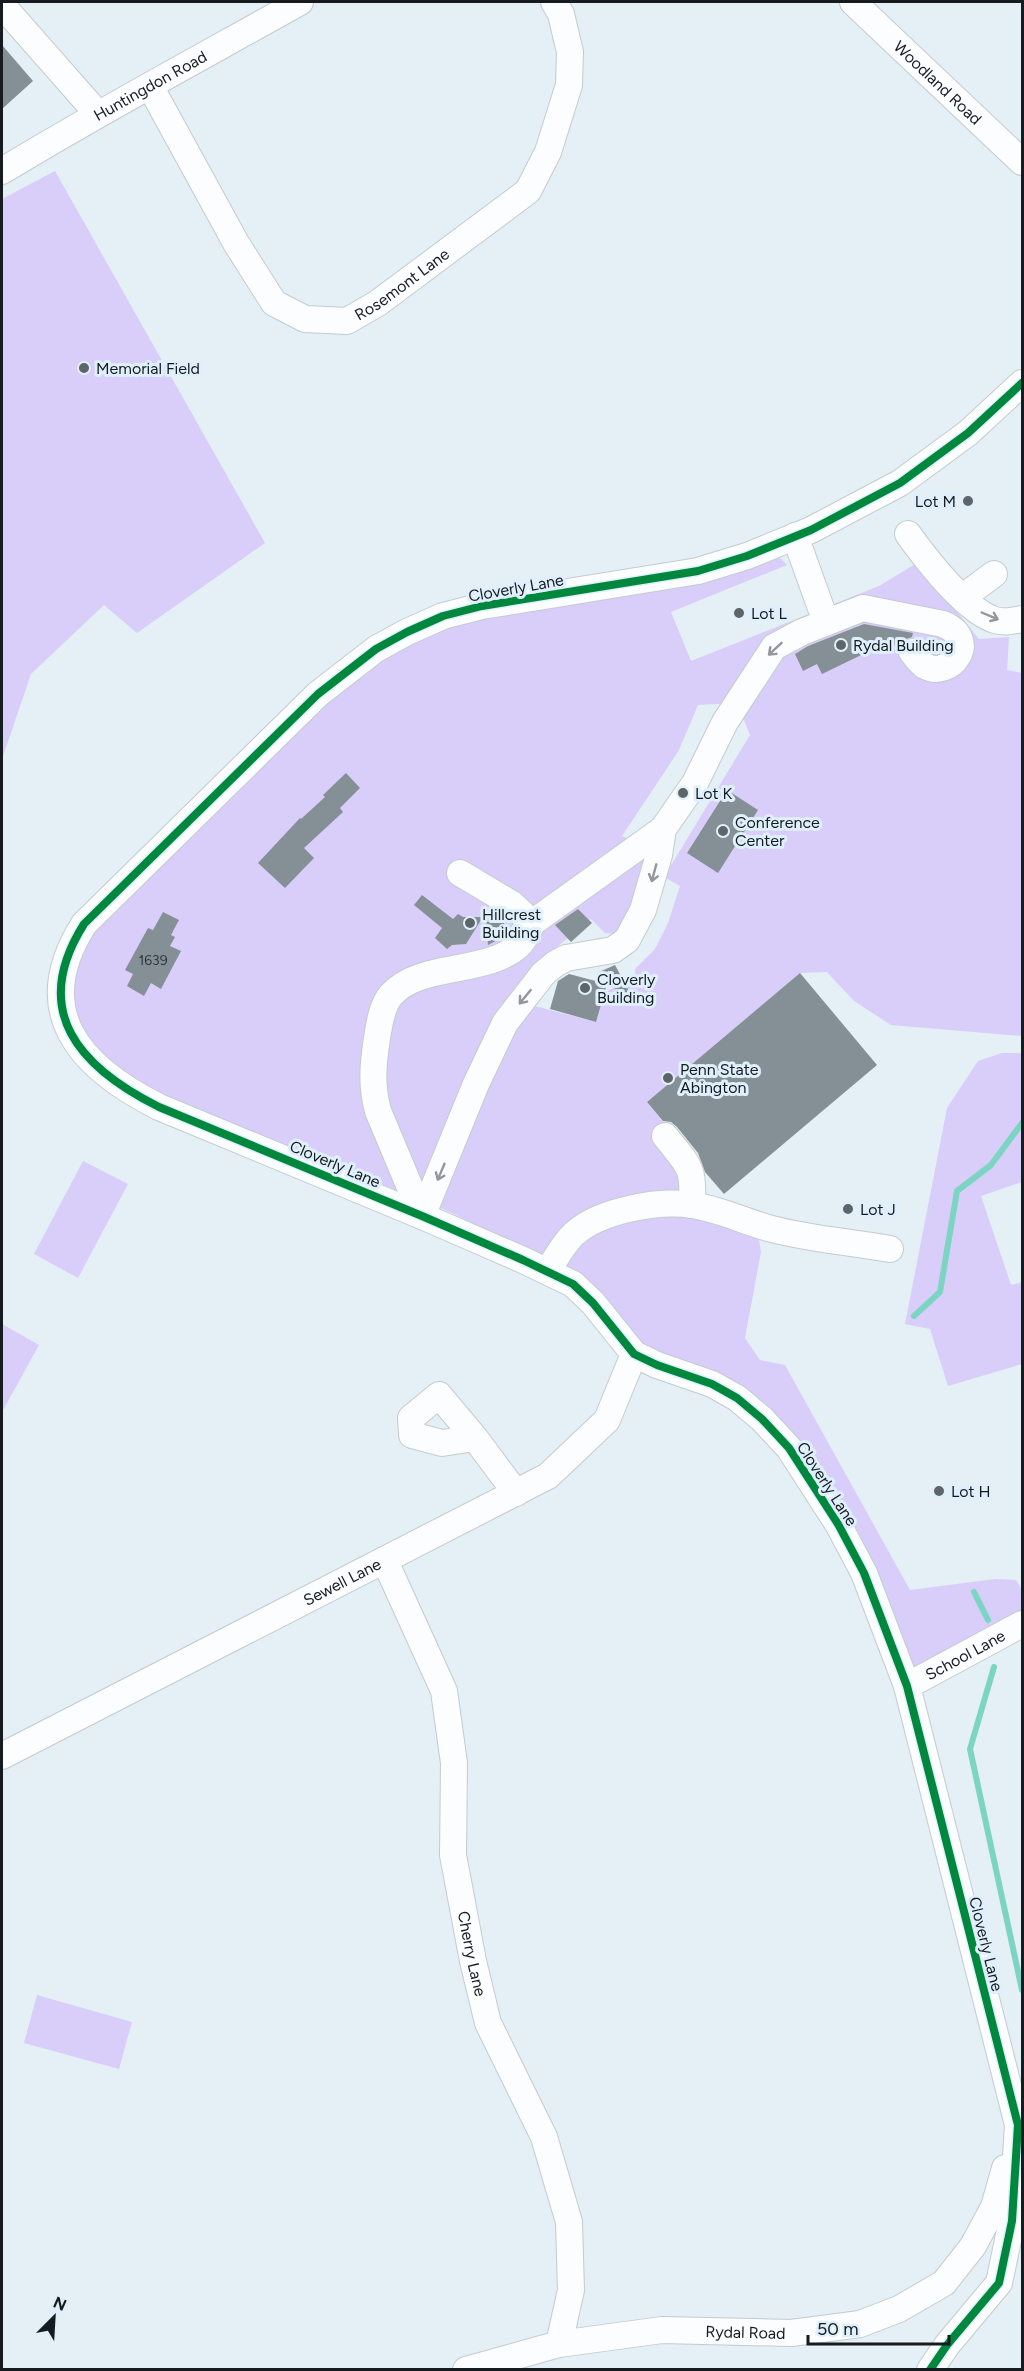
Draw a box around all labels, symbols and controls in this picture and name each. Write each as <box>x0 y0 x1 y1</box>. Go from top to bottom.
street label: Woodland Road <box>890 37 986 128</box>
street label: Huntingdon Road <box>90 46 210 125</box>
street label: Rosemont Lane <box>351 244 453 324</box>
place label: Memorial Field <box>96 359 200 378</box>
marker: Memorial Field <box>77 361 91 375</box>
place label: Lot M <box>915 492 956 511</box>
marker: Lot M <box>961 494 975 508</box>
street label: Cloverly Lane <box>467 570 565 606</box>
place label: Lot L <box>751 604 788 623</box>
marker: Lot L <box>732 606 746 620</box>
one-way arrow <box>981 611 999 622</box>
place label: Rydal Building <box>853 636 954 655</box>
marker: Rydal Building <box>834 638 848 652</box>
one-way arrow <box>768 642 783 656</box>
place label: Lot K <box>695 784 733 803</box>
marker: Lot K <box>676 786 690 800</box>
place label: Conference Center <box>735 813 820 850</box>
marker: Conference Center <box>716 824 730 838</box>
one-way arrow <box>648 863 659 882</box>
place label: Hillcrest Building <box>482 905 541 942</box>
marker: Hillcrest Building <box>463 916 477 930</box>
house number: 1639 <box>138 952 168 969</box>
place label: Cloverly Building <box>597 970 656 1007</box>
marker: Cloverly Building <box>578 981 592 995</box>
one-way arrow <box>519 989 532 1005</box>
place label: Penn State Abington <box>680 1060 759 1097</box>
marker: Penn State Abington <box>661 1071 675 1085</box>
street label: Cloverly Lane <box>287 1136 383 1192</box>
one-way arrow <box>435 1162 446 1180</box>
place label: Lot J <box>860 1200 896 1219</box>
marker: Lot J <box>841 1202 855 1216</box>
street label: Cloverly Lane <box>793 1438 861 1530</box>
place label: Lot H <box>951 1482 991 1501</box>
marker: Lot H <box>932 1484 946 1498</box>
street label: Sewell Lane <box>300 1554 384 1609</box>
street label: School Lane <box>922 1625 1008 1684</box>
street label: Cloverly Lane <box>965 1895 1007 1993</box>
street label: Cherry Lane <box>454 1909 491 1998</box>
north arrow <box>24 2287 84 2347</box>
text: N <box>50 2293 69 2315</box>
scale bar <box>808 2308 949 2346</box>
text: 50 m <box>817 2318 859 2340</box>
street label: Rydal Road <box>705 2322 786 2342</box>

